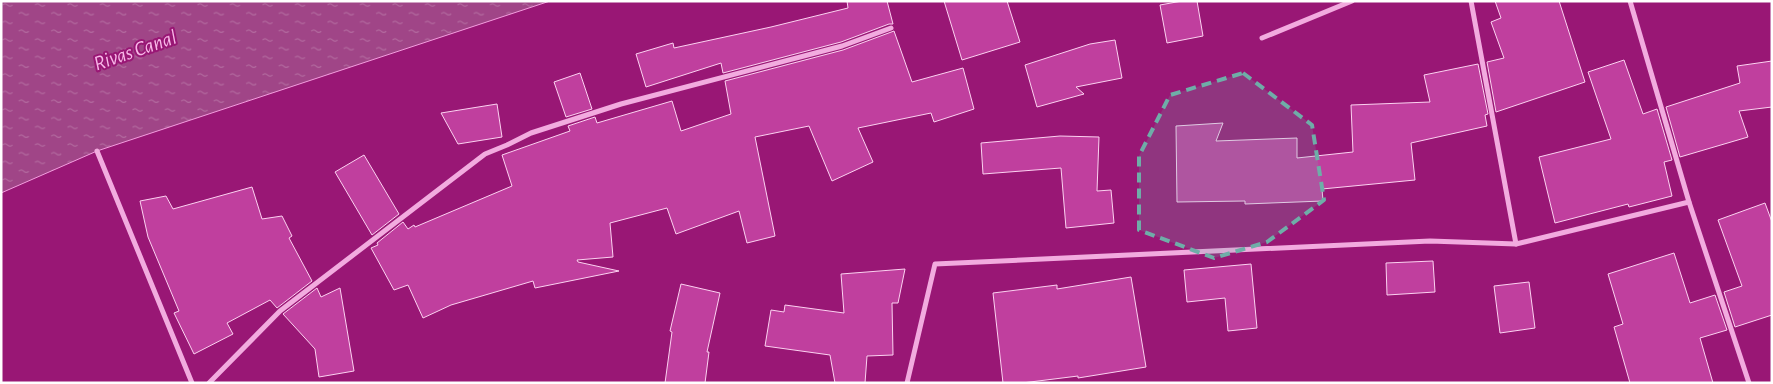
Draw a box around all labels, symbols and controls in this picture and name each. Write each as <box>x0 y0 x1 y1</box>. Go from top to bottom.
water label: Rivas Canal <box>91 26 179 74</box>

